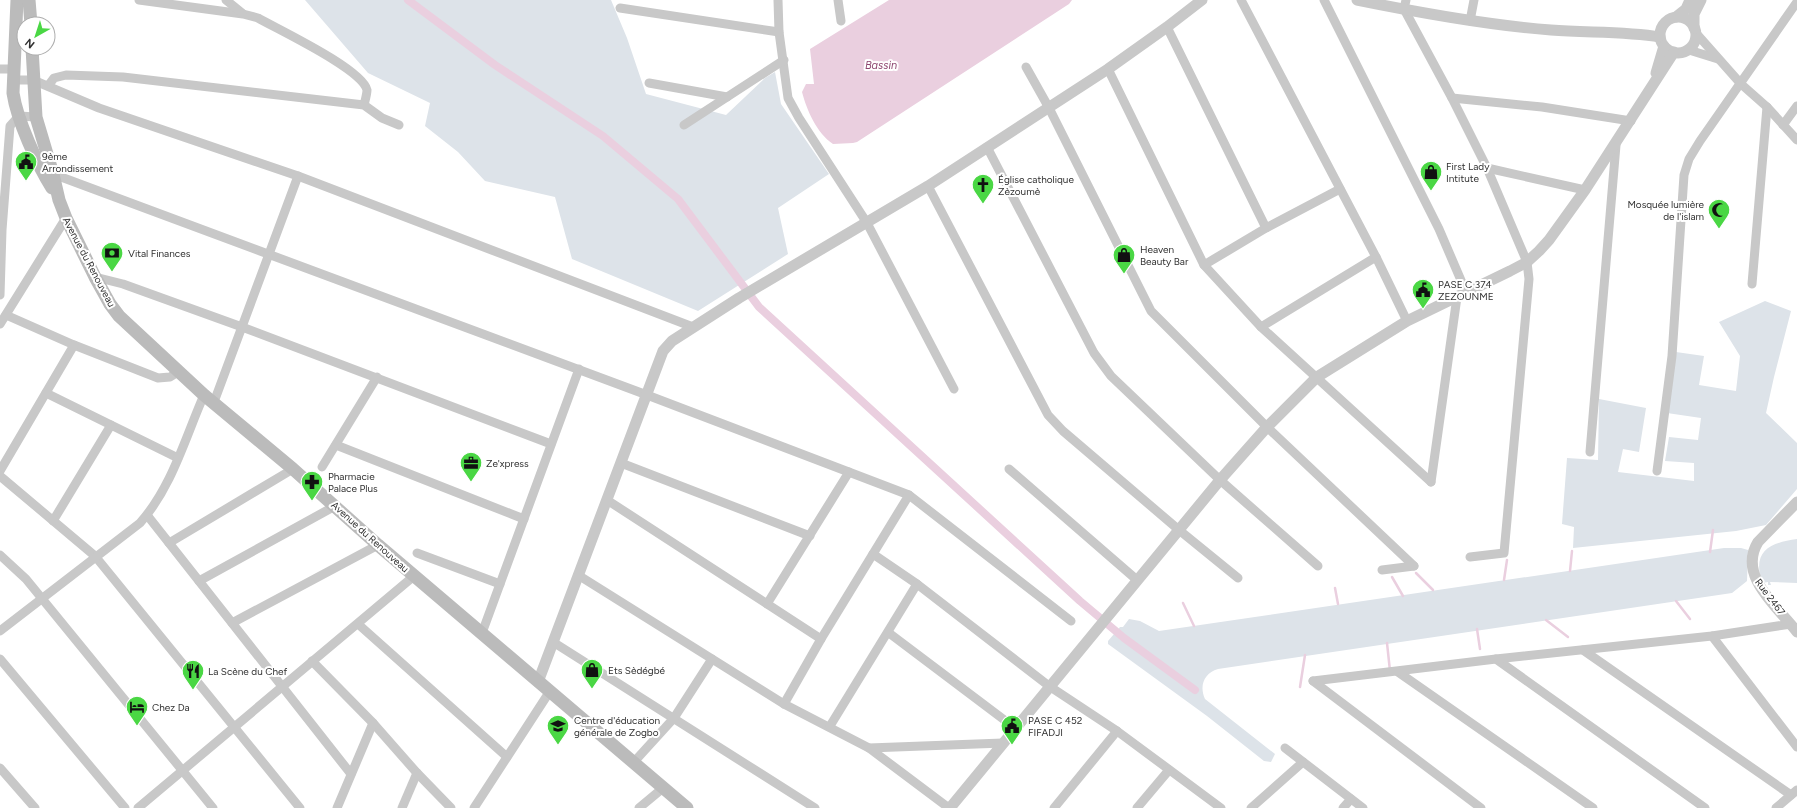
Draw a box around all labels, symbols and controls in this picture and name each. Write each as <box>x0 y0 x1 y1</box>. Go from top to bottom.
north arrow <box>16 16 56 56</box>
text: N <box>23 36 37 51</box>
water label: Bassin <box>865 59 897 72</box>
public building icon: 9ème Arrondissement <box>13 149 39 182</box>
place label: 9ème Arrondissement <box>42 150 113 175</box>
shop icon: First Lady Intitute <box>1418 159 1444 192</box>
place label: First Lady Intitute <box>1446 160 1490 185</box>
church icon: Église catholique Zèzoumè <box>970 172 996 205</box>
place label: Église catholique Zèzoumè <box>998 173 1074 198</box>
mosque icon: Mosquée lumière de l'islam <box>1706 197 1732 230</box>
place label: Mosquée lumière de l'islam <box>1627 198 1705 223</box>
street label: Avenue du Renouveau <box>60 215 118 309</box>
bank icon: Vital Finances <box>99 240 125 273</box>
shop icon: Heaven Beauty Bar <box>1111 242 1137 275</box>
place label: Heaven Beauty Bar <box>1140 243 1189 268</box>
place label: Vital Finances <box>128 247 191 260</box>
public building icon: PASE C 374 ZEZOUNME <box>1410 277 1436 310</box>
place label: PASE C 374 ZEZOUNME <box>1438 278 1494 303</box>
office icon: Ze'xpress <box>458 450 484 483</box>
place label: Ze'xpress <box>486 457 529 470</box>
pharmacy icon: Pharmacie Palace Plus <box>299 469 325 502</box>
place label: Pharmacie Palace Plus <box>328 470 378 495</box>
street label: Avenue du Renouveau <box>328 499 412 575</box>
street label: Rue 2467 <box>1752 576 1788 618</box>
shop icon: Ets Sèdégbé <box>579 657 605 690</box>
restaurant icon: La Scène du Chef <box>180 658 206 691</box>
place label: Ets Sèdégbé <box>608 664 666 677</box>
place label: La Scène du Chef <box>208 665 287 678</box>
hotel icon: Chez Da <box>124 694 150 727</box>
place label: Chez Da <box>152 701 190 714</box>
school or university icon: Centre d'éducation générale de Zogbo <box>545 713 571 746</box>
public building icon: PASE C 452 FIFADJI <box>999 713 1025 746</box>
place label: Centre d'éducation générale de Zogbo <box>574 714 661 739</box>
place label: PASE C 452 FIFADJI <box>1028 714 1082 739</box>

